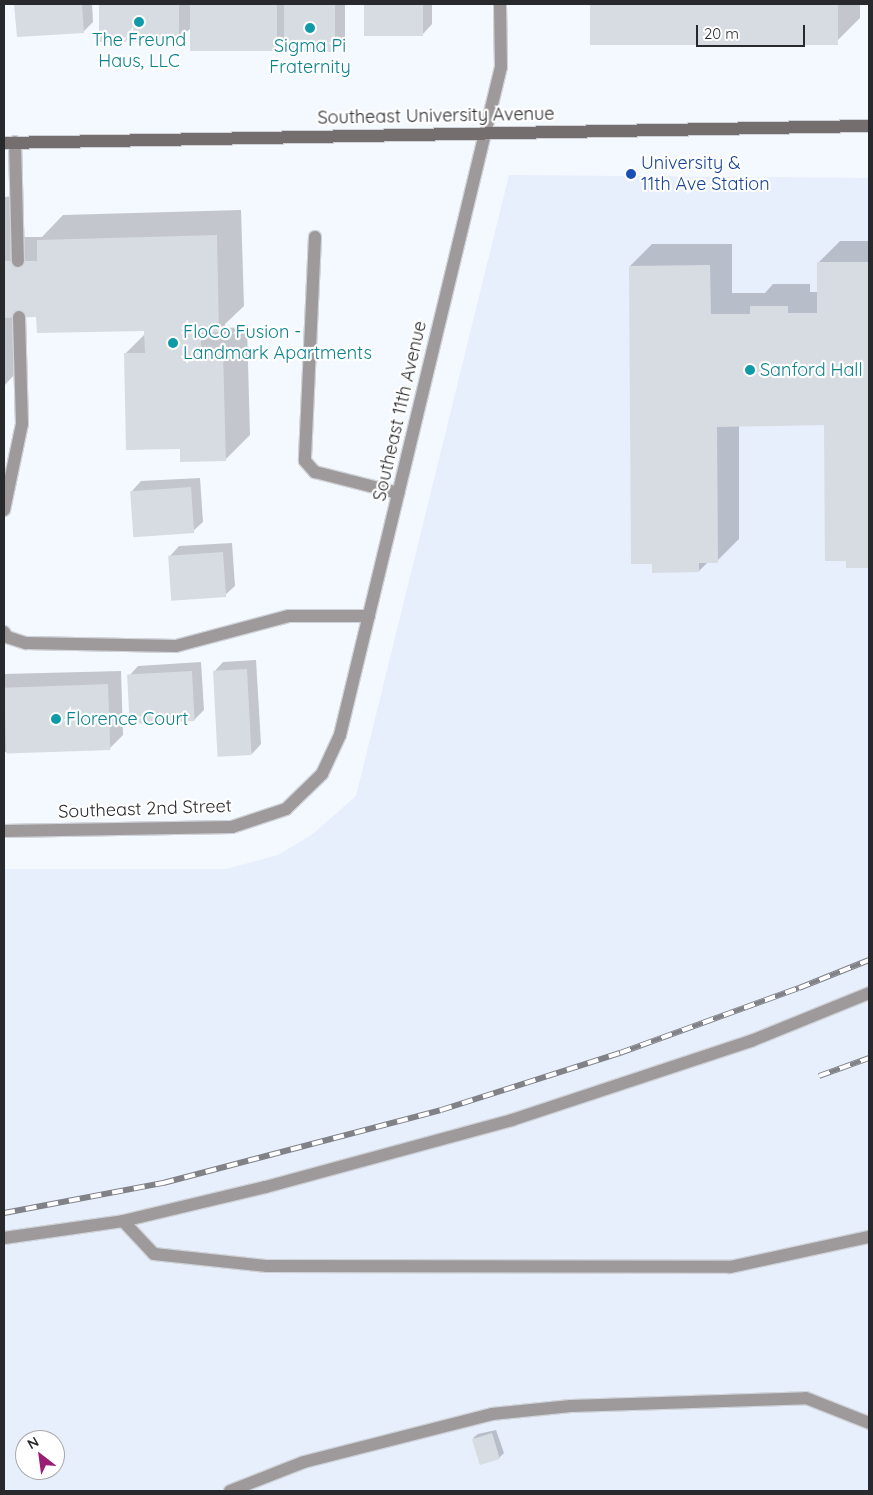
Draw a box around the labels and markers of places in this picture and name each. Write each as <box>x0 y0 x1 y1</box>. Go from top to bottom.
marker: The Freund Haus, LLC <box>133 16 145 28</box>
marker: Sigma Pi Fraternity <box>304 22 316 34</box>
place label: The Freund Haus, LLC <box>92 30 186 72</box>
place label: Sigma Pi Fraternity <box>269 36 351 78</box>
place label: University & 11th Ave Station <box>641 153 770 195</box>
marker: University & 11th Ave Station <box>625 168 637 180</box>
place label: FloCo Fusion - Landmark Apartments <box>183 322 372 364</box>
marker: FloCo Fusion - Landmark Apartments <box>167 337 179 349</box>
place label: Sanford Hall <box>760 359 863 381</box>
marker: Sanford Hall <box>744 364 756 376</box>
place label: Florence Court <box>66 708 188 730</box>
marker: Florence Court <box>50 713 62 725</box>

